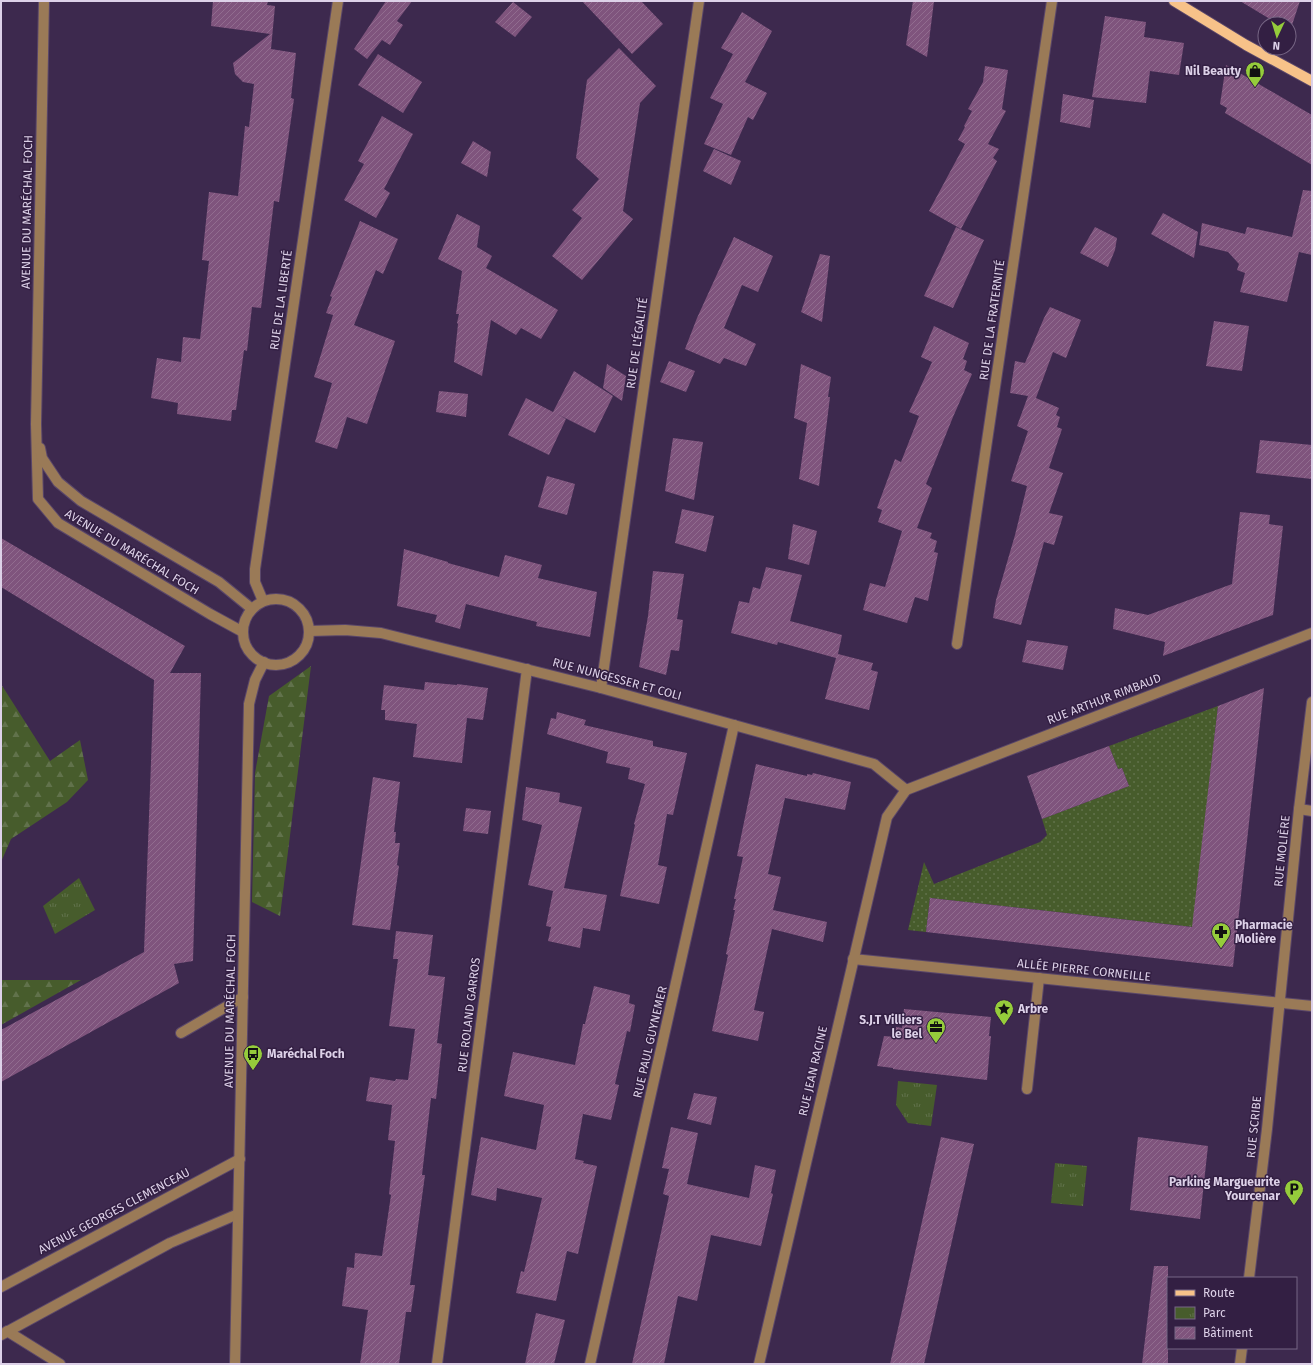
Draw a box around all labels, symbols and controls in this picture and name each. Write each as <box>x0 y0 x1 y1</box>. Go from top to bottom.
north arrow <box>1257 16 1297 56</box>
text: N <box>1272 39 1280 52</box>
shop icon: Nil Beauty <box>1244 60 1266 88</box>
place label: Nil Beauty <box>1185 64 1242 78</box>
street label: AVENUE DU MARÉCHAL FOCH <box>18 135 35 289</box>
street label: RUE DE LA LIBERTÉ <box>266 249 295 351</box>
street label: RUE DE LA FRATERNITÉ <box>976 259 1007 381</box>
street label: RUE DE L'ÉGALITÉ <box>623 296 650 390</box>
street label: AVENUE DU MARÉCHAL FOCH <box>62 506 202 598</box>
street label: RUE NUNGESSER ET COLI <box>551 655 683 703</box>
street label: RUE ARTHUR RIMBAUD <box>1045 671 1163 727</box>
street label: RUE MOLIÈRE <box>1270 814 1293 887</box>
place label: Pharmacie Molière <box>1235 918 1293 946</box>
pharmacy icon: Pharmacie Molière <box>1210 921 1232 949</box>
street label: AVENUE DU MARÉCHAL FOCH <box>221 934 238 1088</box>
street label: ALLÉE PIERRE CORNEILLE <box>1016 955 1152 984</box>
street label: RUE ROLAND GARROS <box>455 956 483 1073</box>
street label: RUE PAUL GUYNEMER <box>630 985 670 1099</box>
place icon: Arbre <box>993 998 1015 1026</box>
place label: Arbre <box>1017 1002 1049 1016</box>
place label: S.J.T Villiers le Bel <box>859 1013 922 1041</box>
office icon: S.J.T Villiers le Bel <box>925 1016 947 1044</box>
street label: RUE JEAN RACINE <box>796 1025 830 1117</box>
bus stop icon: Maréchal Foch <box>242 1043 264 1071</box>
place label: Maréchal Foch <box>267 1047 345 1061</box>
street label: RUE SCRIBE <box>1244 1095 1264 1159</box>
street label: AVENUE GEORGES CLEMENCEAU <box>36 1165 192 1257</box>
place label: Parking Margueurite Yourcenar <box>1169 1175 1280 1203</box>
parking icon: Parking Margueurite Yourcenar <box>1283 1178 1305 1206</box>
legend <box>1167 1277 1297 1349</box>
text: Route <box>1203 1286 1235 1300</box>
text: Parc <box>1203 1306 1226 1320</box>
text: Bâtiment <box>1203 1326 1253 1340</box>

